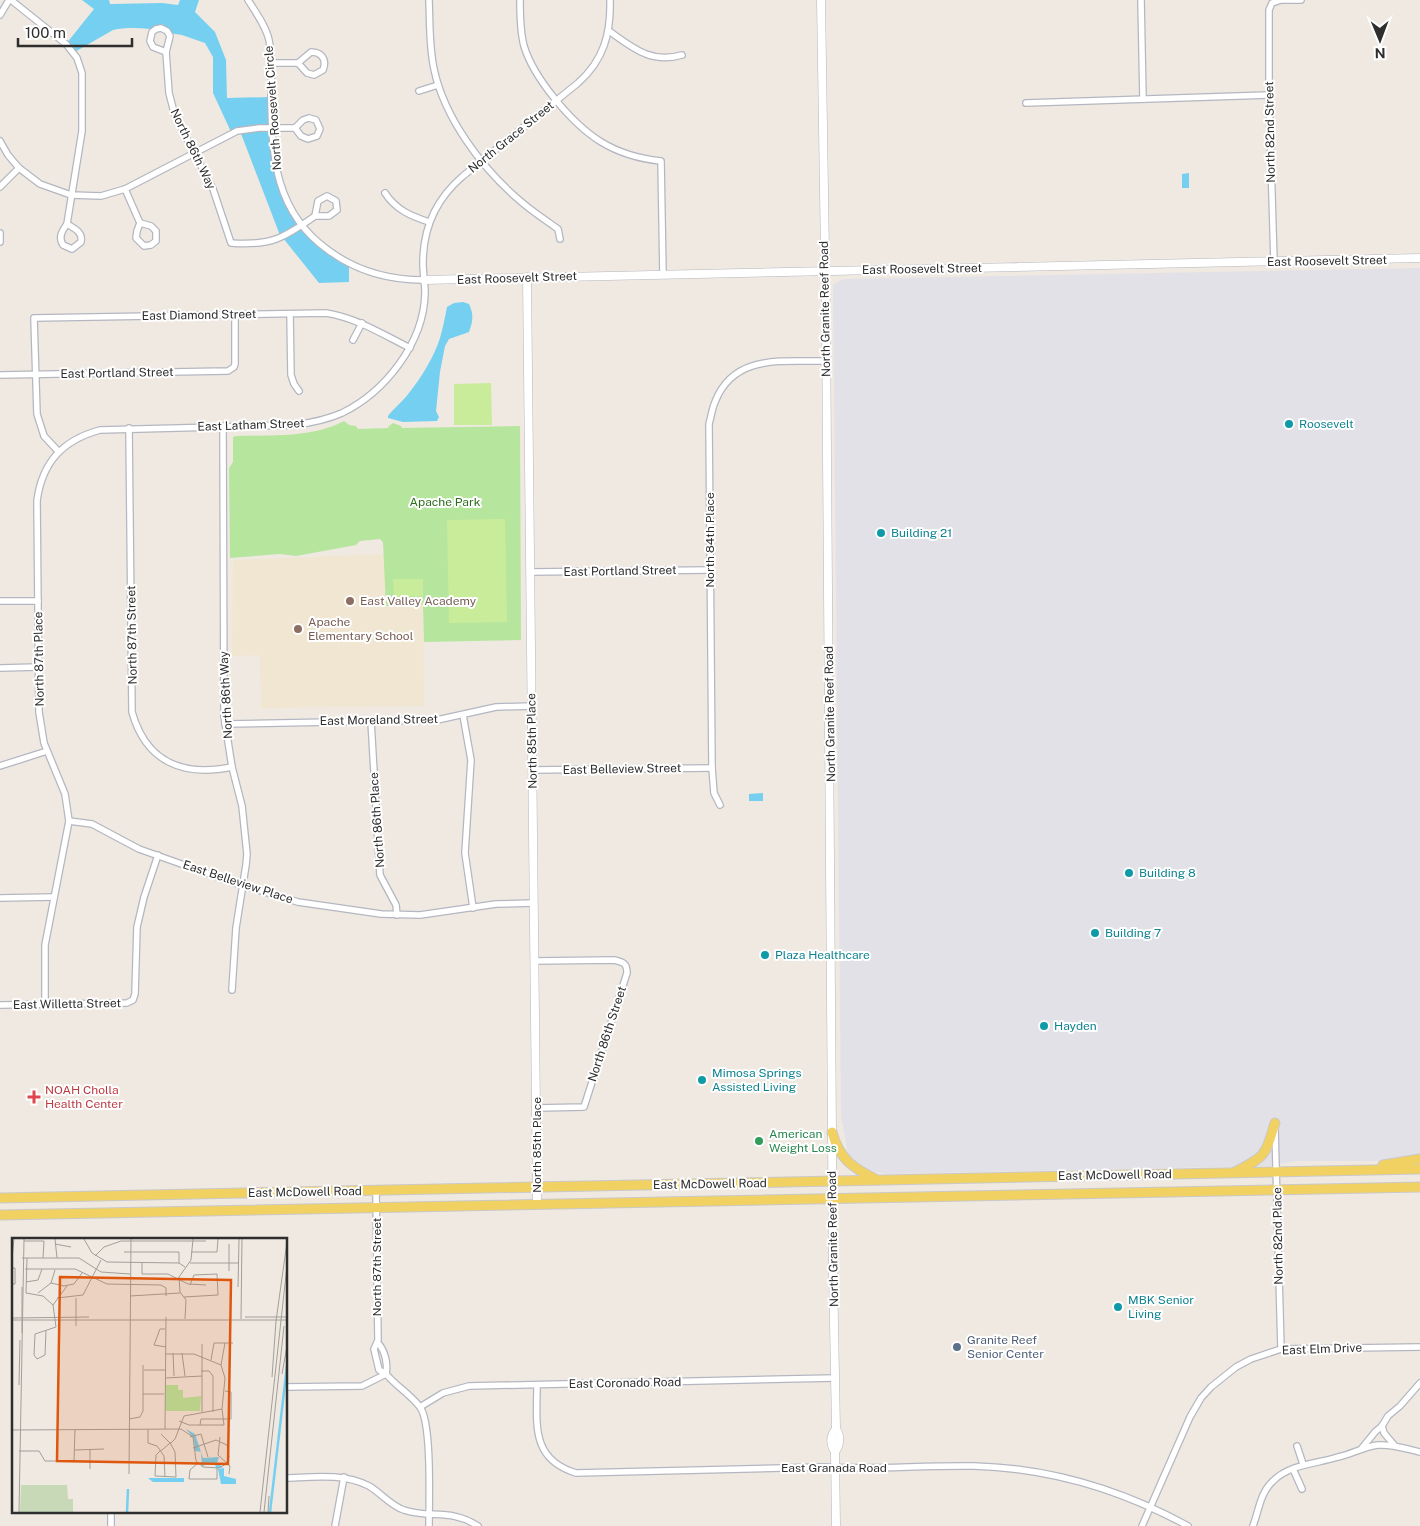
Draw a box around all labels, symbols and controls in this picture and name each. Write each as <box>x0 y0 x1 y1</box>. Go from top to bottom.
scale bar <box>18 15 131 47</box>
north arrow <box>1355 15 1405 65</box>
text: 100 m <box>25 24 66 41</box>
street label: North Roosevelt Circle <box>262 45 284 171</box>
text: N <box>1375 45 1386 61</box>
street label: North 82nd Street <box>1262 81 1278 183</box>
street label: North Grace Street <box>465 98 557 176</box>
street label: North 86th Way <box>167 106 219 192</box>
street label: North Granite Reef Road <box>817 241 833 377</box>
street label: East Roosevelt Street <box>1267 253 1388 269</box>
street label: East Roosevelt Street <box>862 261 983 277</box>
street label: East Roosevelt Street <box>457 269 578 287</box>
street label: East Diamond Street <box>142 307 257 323</box>
street label: East Portland Street <box>60 365 174 381</box>
street label: East Latham Street <box>197 416 305 434</box>
place label: Roosevelt <box>1299 417 1354 431</box>
marker: Roosevelt <box>1283 418 1295 430</box>
street label: North 84th Place <box>703 492 717 588</box>
park label: Apache Park <box>410 495 481 509</box>
place label: Building 21 <box>891 526 952 540</box>
marker: Building 21 <box>875 527 887 539</box>
street label: East Portland Street <box>563 563 677 579</box>
street label: North 87th Street <box>124 585 140 685</box>
place label: East Valley Academy <box>360 594 477 608</box>
marker: East Valley Academy <box>344 595 356 607</box>
street label: North 87th Place <box>31 611 47 707</box>
place label: Apache Elementary School <box>308 615 414 643</box>
marker: Apache Elementary School <box>292 623 304 635</box>
street label: North Granite Reef Road <box>822 646 838 782</box>
street label: North 86th Way <box>217 650 235 739</box>
street label: North 85th Place <box>524 693 540 789</box>
street label: East Moreland Street <box>320 712 439 728</box>
street label: East Belleview Street <box>562 761 682 777</box>
street label: North 86th Place <box>367 772 387 868</box>
street label: East Belleview Place <box>181 858 295 906</box>
place label: Building 8 <box>1139 866 1196 880</box>
marker: Building 8 <box>1123 867 1135 879</box>
place label: Building 7 <box>1105 926 1161 940</box>
marker: Building 7 <box>1089 927 1101 939</box>
place label: Plaza Healthcare <box>775 948 870 962</box>
marker: Plaza Healthcare <box>759 949 771 961</box>
street label: North 86th Street <box>585 984 629 1083</box>
street label: East Willetta Street <box>13 996 122 1012</box>
place label: Hayden <box>1054 1019 1097 1033</box>
marker: Hayden <box>1038 1020 1050 1032</box>
place label: Mimosa Springs Assisted Living <box>712 1066 802 1094</box>
marker: Mimosa Springs Assisted Living <box>696 1074 708 1086</box>
place label: NOAH Cholla Health Center <box>45 1083 123 1111</box>
marker: NOAH Cholla Health Center <box>27 1090 41 1104</box>
street label: North 85th Place <box>530 1097 544 1193</box>
place label: American Weight Loss <box>769 1127 837 1155</box>
marker: American Weight Loss <box>753 1135 765 1147</box>
street label: East McDowell Road <box>1058 1167 1172 1183</box>
street label: North Granite Reef Road <box>825 1171 841 1307</box>
street label: East McDowell Road <box>653 1176 767 1192</box>
street label: East McDowell Road <box>248 1184 362 1200</box>
street label: North 82nd Place <box>1270 1187 1286 1285</box>
street label: North 87th Street <box>370 1217 384 1317</box>
inset map <box>12 1238 288 1514</box>
place label: MBK Senior Living <box>1128 1293 1194 1321</box>
marker: MBK Senior Living <box>1112 1301 1124 1313</box>
place label: Granite Reef Senior Center <box>967 1333 1044 1361</box>
marker: Granite Reef Senior Center <box>951 1341 963 1353</box>
street label: East Elm Drive <box>1282 1341 1363 1357</box>
street label: East Coronado Road <box>569 1375 681 1391</box>
street label: East Granada Road <box>781 1461 887 1475</box>

